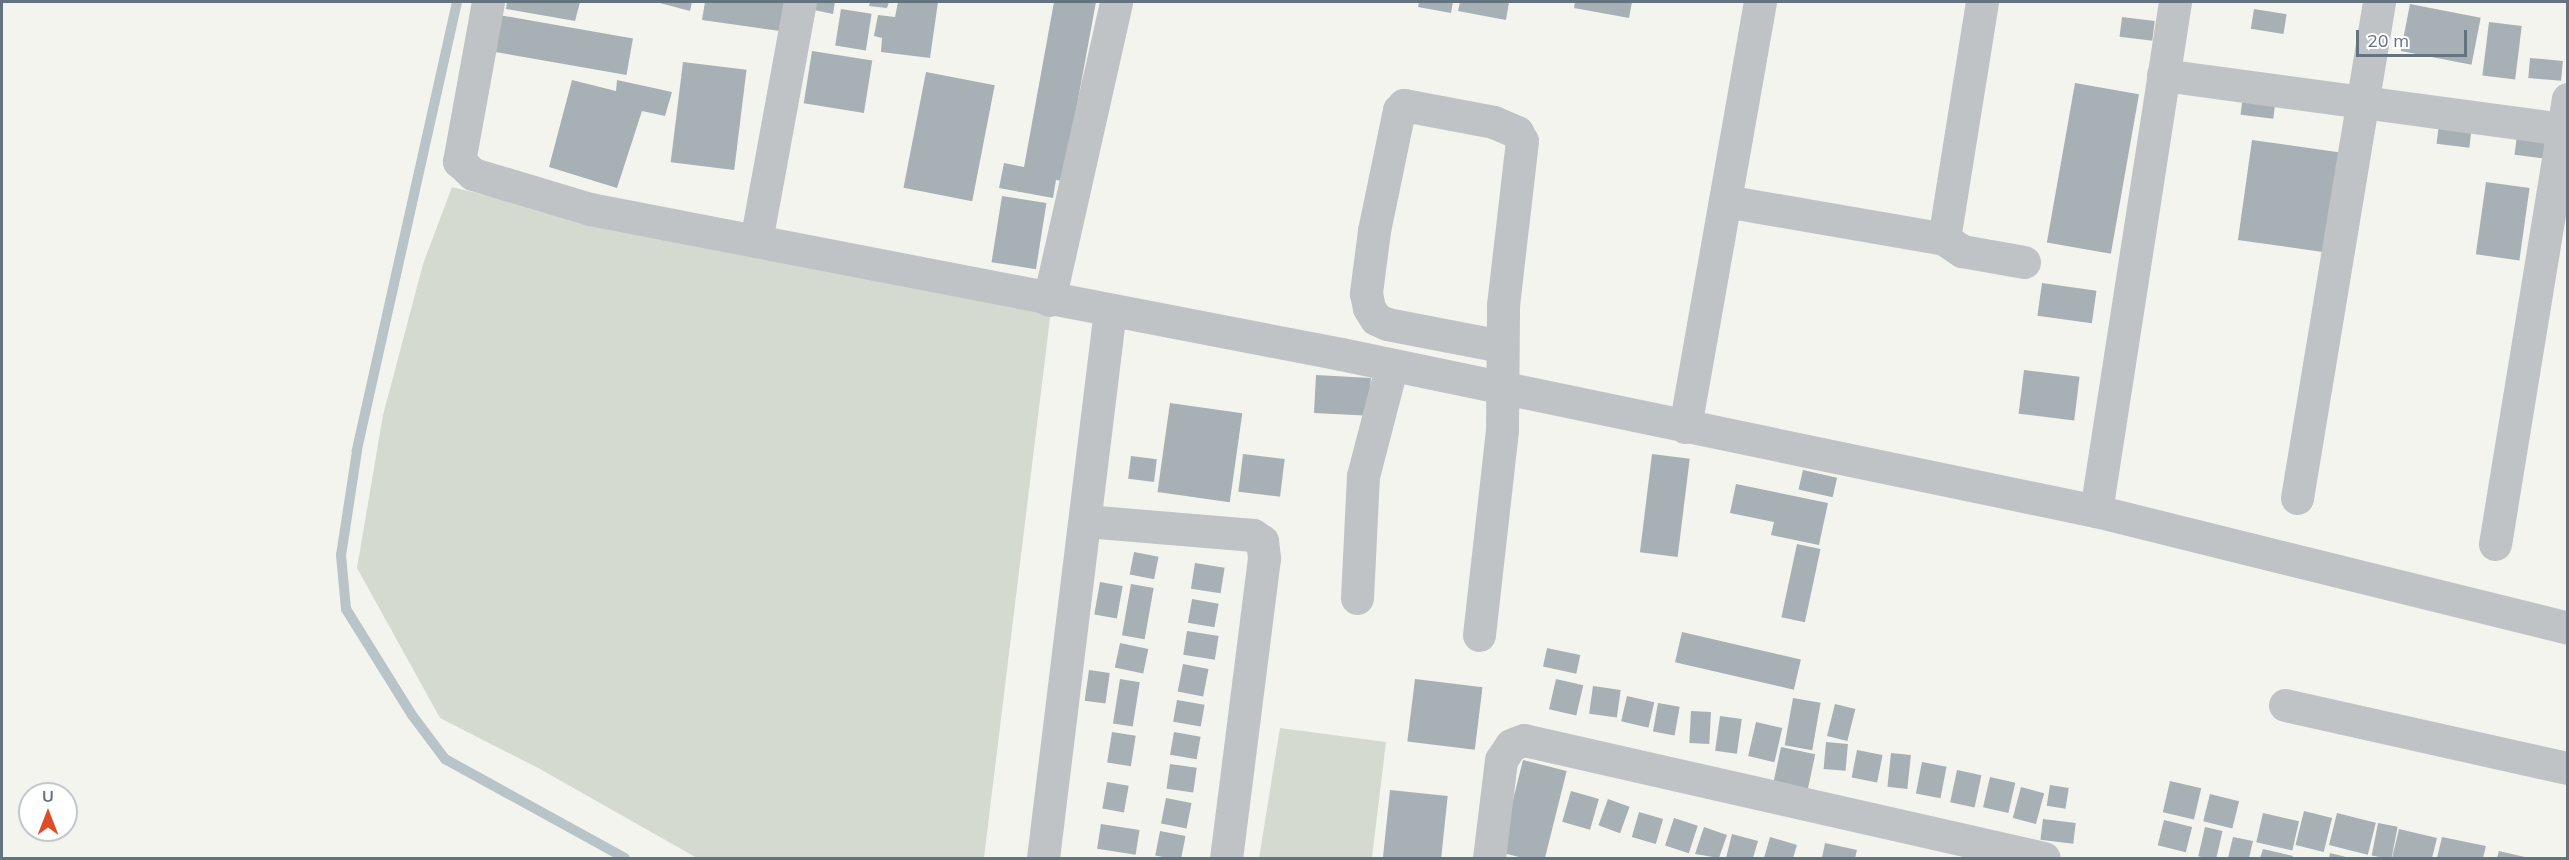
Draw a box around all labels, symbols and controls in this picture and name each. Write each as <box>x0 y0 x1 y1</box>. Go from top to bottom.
scale bar <box>2359 18 2470 56</box>
text: 20 m <box>2367 29 2409 52</box>
north arrow <box>18 782 78 842</box>
text: U <box>42 786 54 806</box>

